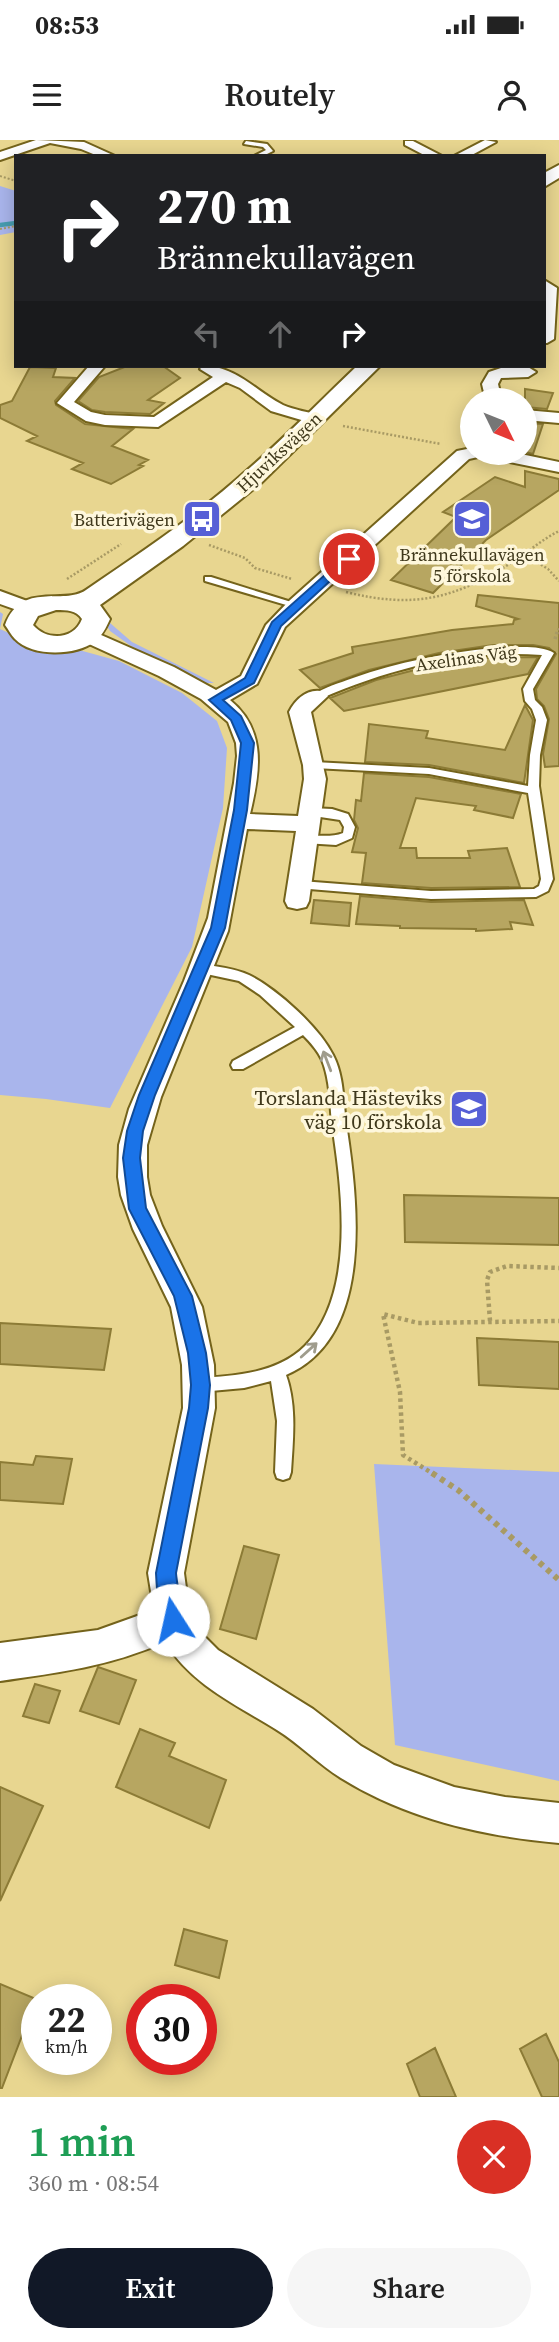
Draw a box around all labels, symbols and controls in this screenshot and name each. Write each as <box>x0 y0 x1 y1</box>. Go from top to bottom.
text: 08:53 <box>35 7 99 43</box>
text: Routely <box>224 73 335 117</box>
icon: menu <box>28 76 66 114</box>
icon: person <box>493 76 531 114</box>
text: 270 m <box>157 172 292 239</box>
icon: right <box>42 182 133 273</box>
text: Brännekullavägen <box>157 236 415 280</box>
icon: left <box>188 315 226 353</box>
icon: ahead <box>261 315 299 353</box>
icon: right <box>334 315 372 353</box>
north arrow <box>460 388 537 466</box>
map controls <box>460 388 537 465</box>
street label: Hjuviksvägen <box>231 406 327 498</box>
bus stop icon: Batterivägen <box>181 498 223 540</box>
school or university icon: Brännekullavägen 5 förskola <box>451 498 493 540</box>
place label: Batterivägen <box>74 507 175 532</box>
pin <box>319 529 379 589</box>
icon: arrive <box>330 540 368 578</box>
place label: Brännekullavägen 5 förskola <box>399 542 545 588</box>
street label: Axelinas Väg <box>414 639 518 677</box>
one-way arrow <box>320 1051 333 1073</box>
place label: Torslanda Hästeviks väg 10 förskola <box>255 1083 442 1136</box>
school or university icon: Torslanda Hästeviks väg 10 förskola <box>448 1088 490 1130</box>
one-way arrow <box>300 1342 318 1358</box>
position arrow <box>136 1583 210 1657</box>
speed limit sign: 30 <box>126 1984 217 2075</box>
text: 22 <box>48 1996 85 2044</box>
text: km/h <box>45 2034 88 2059</box>
text: 1 min <box>28 2112 136 2170</box>
button: close <box>457 2120 531 2194</box>
text: 360 m · 08:54 <box>28 2167 159 2199</box>
button: Exit <box>28 2248 273 2328</box>
button: Share <box>287 2248 531 2328</box>

